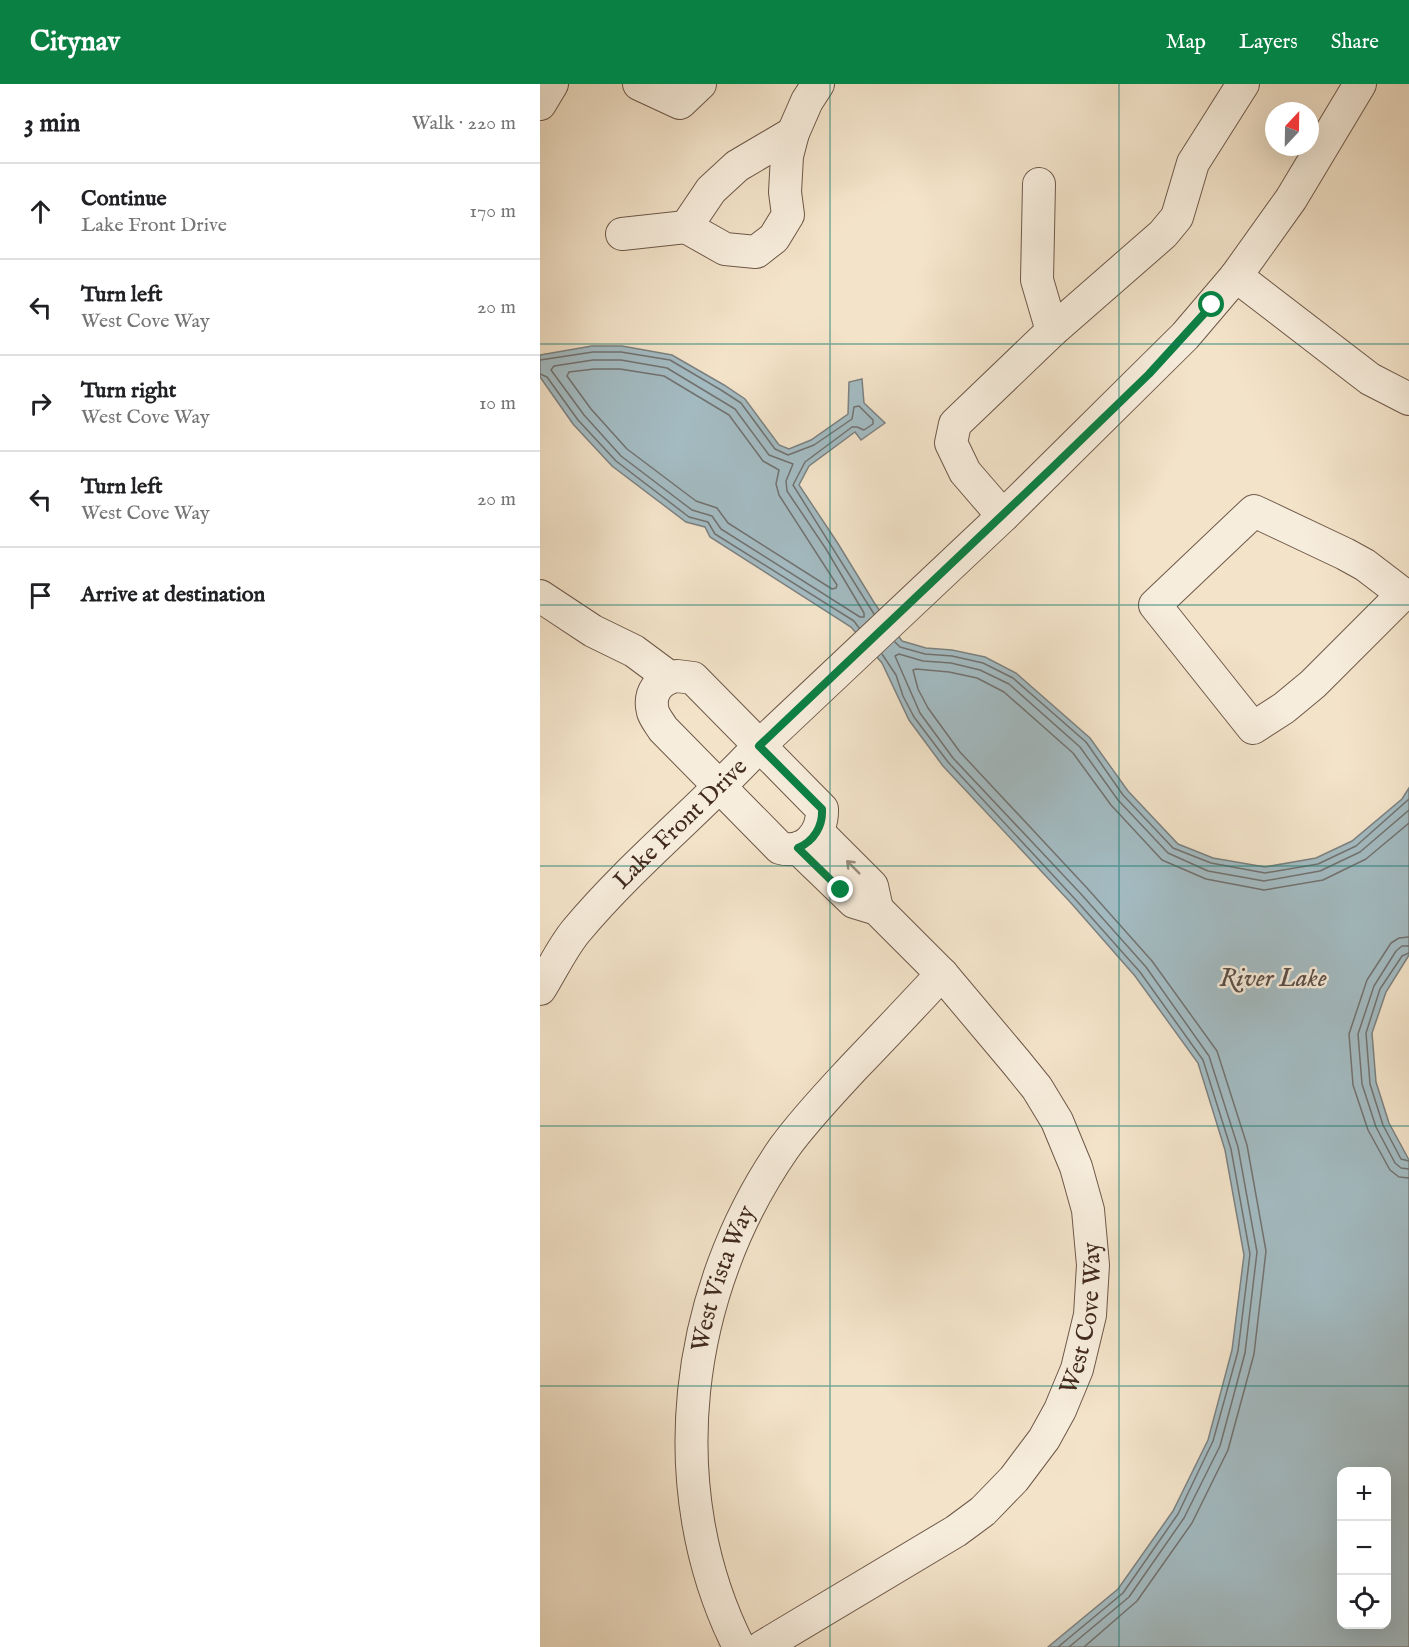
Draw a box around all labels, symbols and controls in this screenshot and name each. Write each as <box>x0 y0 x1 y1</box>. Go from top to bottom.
text: Citynav <box>30 25 120 60</box>
text: Map <box>1166 29 1206 56</box>
text: Layers <box>1239 29 1298 56</box>
text: Share <box>1331 29 1379 56</box>
north arrow <box>1265 102 1319 156</box>
text: 3 min <box>24 107 80 140</box>
text: Walk · 220 m <box>412 111 516 136</box>
text: Continue <box>81 185 167 213</box>
icon: ahead <box>24 195 57 228</box>
text: 170 m <box>470 199 516 224</box>
text: Lake Front Drive <box>81 213 227 238</box>
text: Turn left <box>81 281 163 309</box>
icon: left <box>24 291 57 324</box>
route start <box>1198 291 1224 317</box>
text: 20 m <box>477 295 516 320</box>
text: West Cove Way <box>81 309 210 334</box>
text: Turn right <box>81 377 176 405</box>
icon: right <box>24 387 57 420</box>
text: 10 m <box>479 391 516 416</box>
text: West Cove Way <box>81 405 210 430</box>
text: Turn left <box>81 473 163 501</box>
icon: left <box>24 483 57 516</box>
text: 20 m <box>477 487 516 512</box>
text: West Cove Way <box>81 501 210 526</box>
icon: arrive <box>24 579 57 612</box>
text: Arrive at destination <box>81 581 265 609</box>
street label: Lake Front Drive <box>607 752 754 896</box>
one-way arrow <box>846 860 860 875</box>
route end <box>827 876 853 902</box>
water label: River Lake <box>1219 962 1327 995</box>
street label: West Vista Way <box>684 1200 763 1354</box>
street label: West Cove Way <box>1053 1240 1109 1399</box>
map controls <box>1337 1467 1391 1629</box>
button: + <box>1337 1467 1391 1521</box>
button: − <box>1337 1521 1391 1575</box>
button: locate <box>1337 1575 1391 1629</box>

